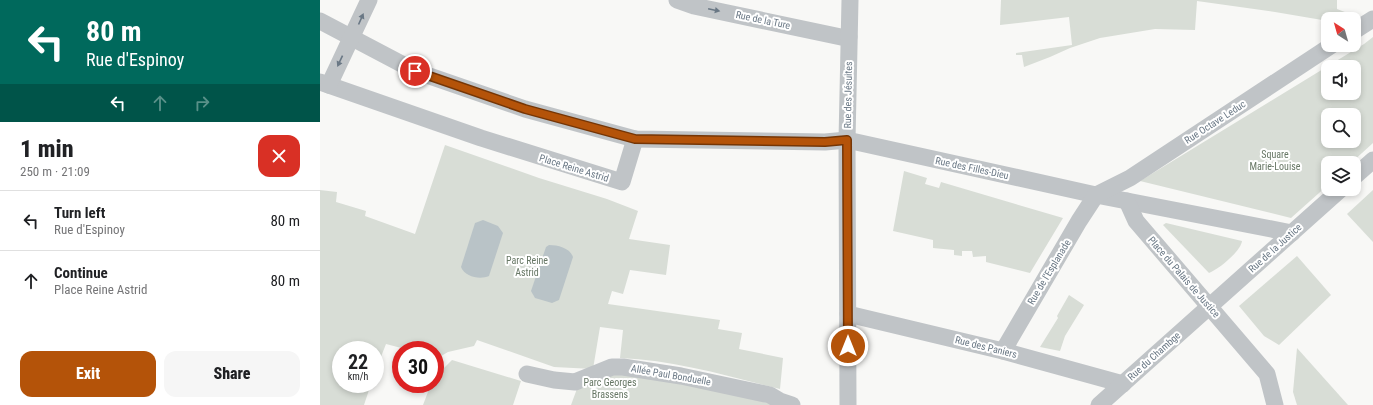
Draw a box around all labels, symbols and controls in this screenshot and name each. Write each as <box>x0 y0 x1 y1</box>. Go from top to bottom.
one-way arrow <box>708 7 720 13</box>
street label: Rue de la Ture <box>735 9 792 31</box>
north arrow <box>1321 12 1361 52</box>
map controls <box>1321 12 1361 196</box>
one-way arrow <box>358 13 364 24</box>
text: 80 m <box>86 15 142 48</box>
icon: left <box>20 16 72 68</box>
text: Rue d'Espinoy <box>86 49 184 70</box>
pin <box>398 54 432 88</box>
one-way arrow <box>337 55 343 67</box>
icon: arrive <box>404 60 426 82</box>
button: sound <box>1321 60 1361 100</box>
street label: Rue des Jésuites <box>842 61 854 129</box>
icon: left <box>107 92 129 114</box>
icon: ahead <box>149 92 171 114</box>
icon: right <box>191 92 213 114</box>
street label: Rue Octave Leduc <box>1182 98 1248 146</box>
button: search <box>1321 108 1361 148</box>
text: 1 min <box>20 135 74 163</box>
button: close <box>258 135 300 177</box>
park label: Square Marie-Louise <box>1249 149 1301 172</box>
street label: Place Reine Astrid <box>538 152 610 184</box>
street label: Rue des Filles-Dieu <box>934 155 1010 181</box>
button: layers <box>1321 156 1361 196</box>
text: 250 m · 21:09 <box>20 164 90 179</box>
text: Turn left <box>54 204 105 222</box>
icon: left <box>20 210 42 232</box>
text: 80 m <box>270 212 300 230</box>
street label: Rue de la Justice <box>1246 221 1304 275</box>
text: Rue d'Espinoy <box>54 222 125 237</box>
street label: Place du Palais de Justice <box>1146 234 1222 320</box>
street label: Rue de l'Esplanade <box>1025 237 1073 307</box>
park label: Parc Reine Astrid <box>506 255 548 278</box>
text: Continue <box>54 264 108 282</box>
icon: ahead <box>20 270 42 292</box>
text: 80 m <box>270 272 300 290</box>
text: Place Reine Astrid <box>54 282 148 297</box>
position arrow <box>827 325 869 367</box>
street label: Rue du Chambge <box>1126 329 1183 382</box>
street label: Rue des Paniers <box>954 334 1018 360</box>
speed limit sign: 30 <box>392 341 444 393</box>
text: 22 <box>348 350 368 374</box>
button: Exit <box>20 351 156 397</box>
button: Share <box>164 351 300 397</box>
street label: Allée Paul Bonduelle <box>630 363 712 387</box>
text: km/h <box>348 371 368 382</box>
park label: Parc Georges Brassens <box>584 377 637 400</box>

